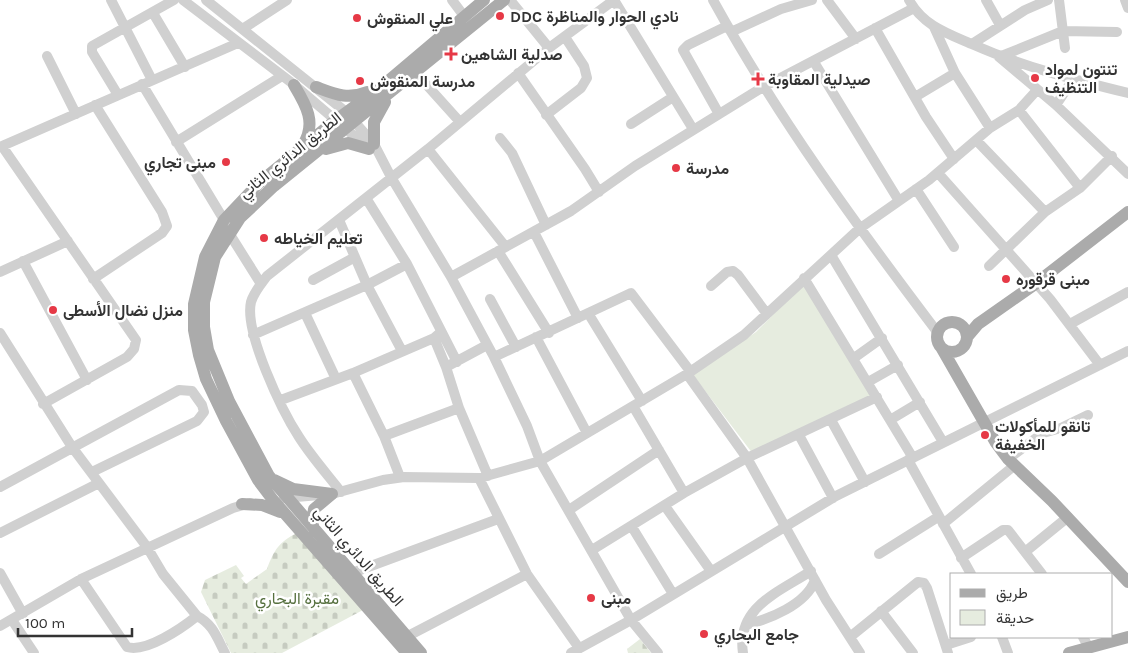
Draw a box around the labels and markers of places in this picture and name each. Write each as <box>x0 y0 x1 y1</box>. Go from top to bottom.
place label: DDC نادي الحوار والمناظرة <box>510 7 679 30</box>
place label: علي المنقوش <box>367 9 453 32</box>
marker: DDC نادي الحوار والمناظرة <box>494 10 506 22</box>
marker: علي المنقوش <box>351 12 363 24</box>
place label: صدلية الشاهين <box>461 45 563 64</box>
marker: صدلية الشاهين <box>445 48 457 60</box>
place label: تنتون لمواد التنظيف <box>1045 60 1117 97</box>
place label: صيدلية المقاوبة <box>768 70 871 90</box>
place label: مدرسة المنقوش <box>370 72 475 92</box>
marker: تنتون لمواد التنظيف <box>1029 72 1041 84</box>
marker: صيدلية المقاوبة <box>752 73 764 85</box>
marker: مدرسة المنقوش <box>354 75 366 87</box>
place label: مبنى تجاري <box>144 153 216 176</box>
marker: مبنى تجاري <box>220 156 232 168</box>
place label: مدرسة <box>686 159 730 179</box>
marker: مدرسة <box>670 162 682 174</box>
place label: تعليم الخياطه <box>274 229 363 249</box>
marker: تعليم الخياطه <box>258 232 270 244</box>
place label: مبنى قرقوره <box>1016 270 1090 290</box>
marker: مبنى قرقوره <box>1000 273 1012 285</box>
place label: منزل نضال الأسطى <box>63 301 183 321</box>
marker: منزل نضال الأسطى <box>47 304 59 316</box>
place label: تانقو للمأكولات الخفيفة <box>995 417 1091 454</box>
marker: تانقو للمأكولات الخفيفة <box>979 429 991 441</box>
place label: مبنى <box>601 589 631 608</box>
marker: مبنى <box>585 592 597 604</box>
place label: جامع البحاري <box>714 625 799 648</box>
marker: جامع البحاري <box>698 628 710 640</box>

